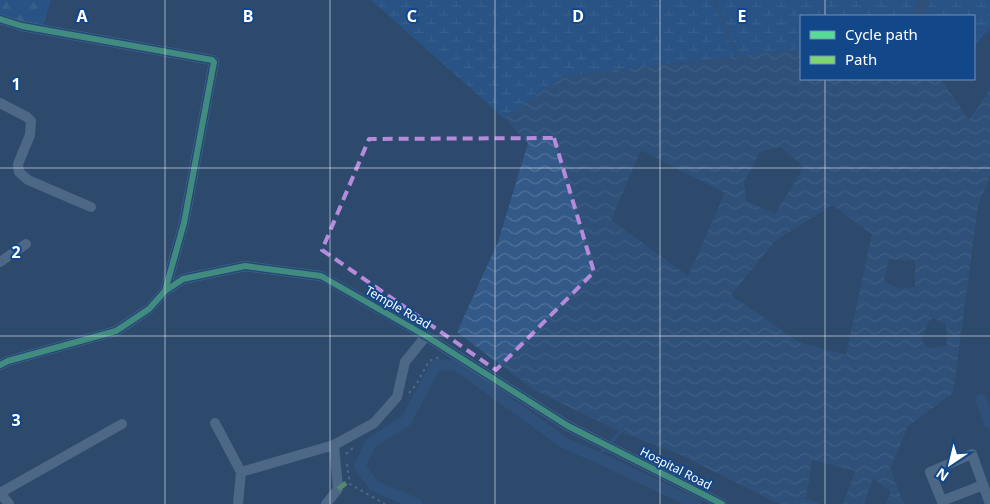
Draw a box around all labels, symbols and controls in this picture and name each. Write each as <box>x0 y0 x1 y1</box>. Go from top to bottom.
text: A <box>76 5 88 27</box>
text: B <box>243 5 253 27</box>
text: C <box>407 5 417 27</box>
text: D <box>572 5 584 27</box>
text: E <box>738 5 747 27</box>
legend <box>800 15 975 80</box>
text: Cycle path <box>845 24 918 44</box>
text: Path <box>845 49 877 69</box>
text: 1 <box>11 73 21 95</box>
text: 2 <box>11 241 21 263</box>
street label: Temple Road <box>362 281 434 333</box>
text: 3 <box>11 409 21 431</box>
north arrow <box>925 439 975 489</box>
street label: Hospital Road <box>637 443 715 493</box>
text: N <box>932 464 952 486</box>

